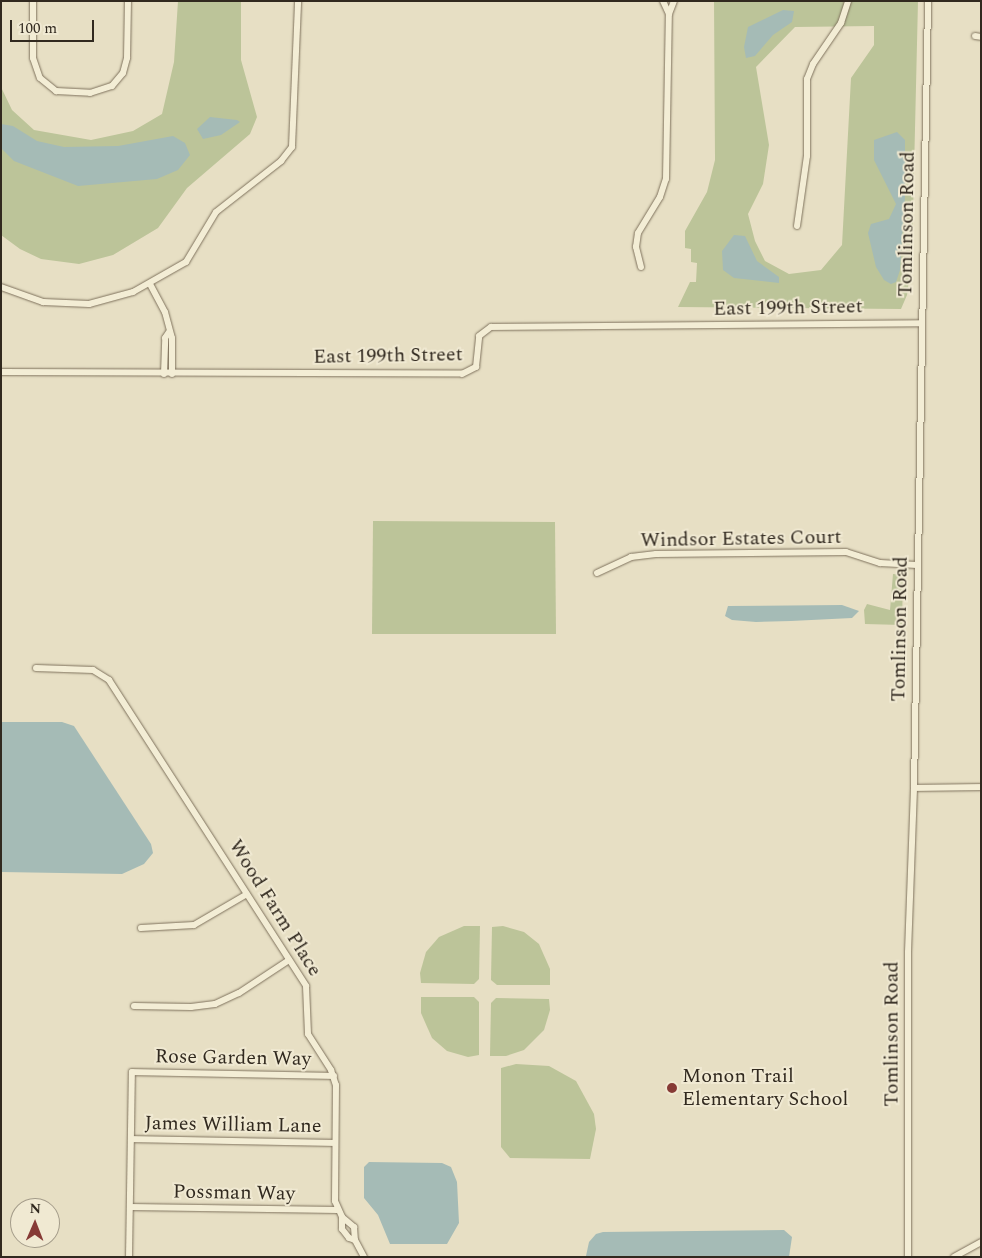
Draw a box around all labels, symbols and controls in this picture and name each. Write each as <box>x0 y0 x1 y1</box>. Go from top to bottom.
scale bar <box>12 10 96 42</box>
text: 100 m <box>18 17 57 40</box>
street label: Tomlinson Road <box>894 151 920 297</box>
street label: East 199th Street <box>713 295 863 321</box>
street label: East 199th Street <box>313 343 463 369</box>
street label: Windsor Estates Court <box>640 525 842 553</box>
street label: Tomlinson Road <box>887 556 913 702</box>
street label: Wood Farm Place <box>223 835 327 981</box>
street label: Tomlinson Road <box>880 961 904 1107</box>
street label: Rose Garden Way <box>155 1045 311 1071</box>
place label: Monon Trail Elementary School <box>682 1064 848 1111</box>
marker: Monon Trail Elementary School <box>666 1082 678 1094</box>
street label: James William Lane <box>144 1111 322 1139</box>
street label: Possman Way <box>173 1180 295 1206</box>
north arrow <box>10 1198 60 1248</box>
text: N <box>29 1198 41 1219</box>

